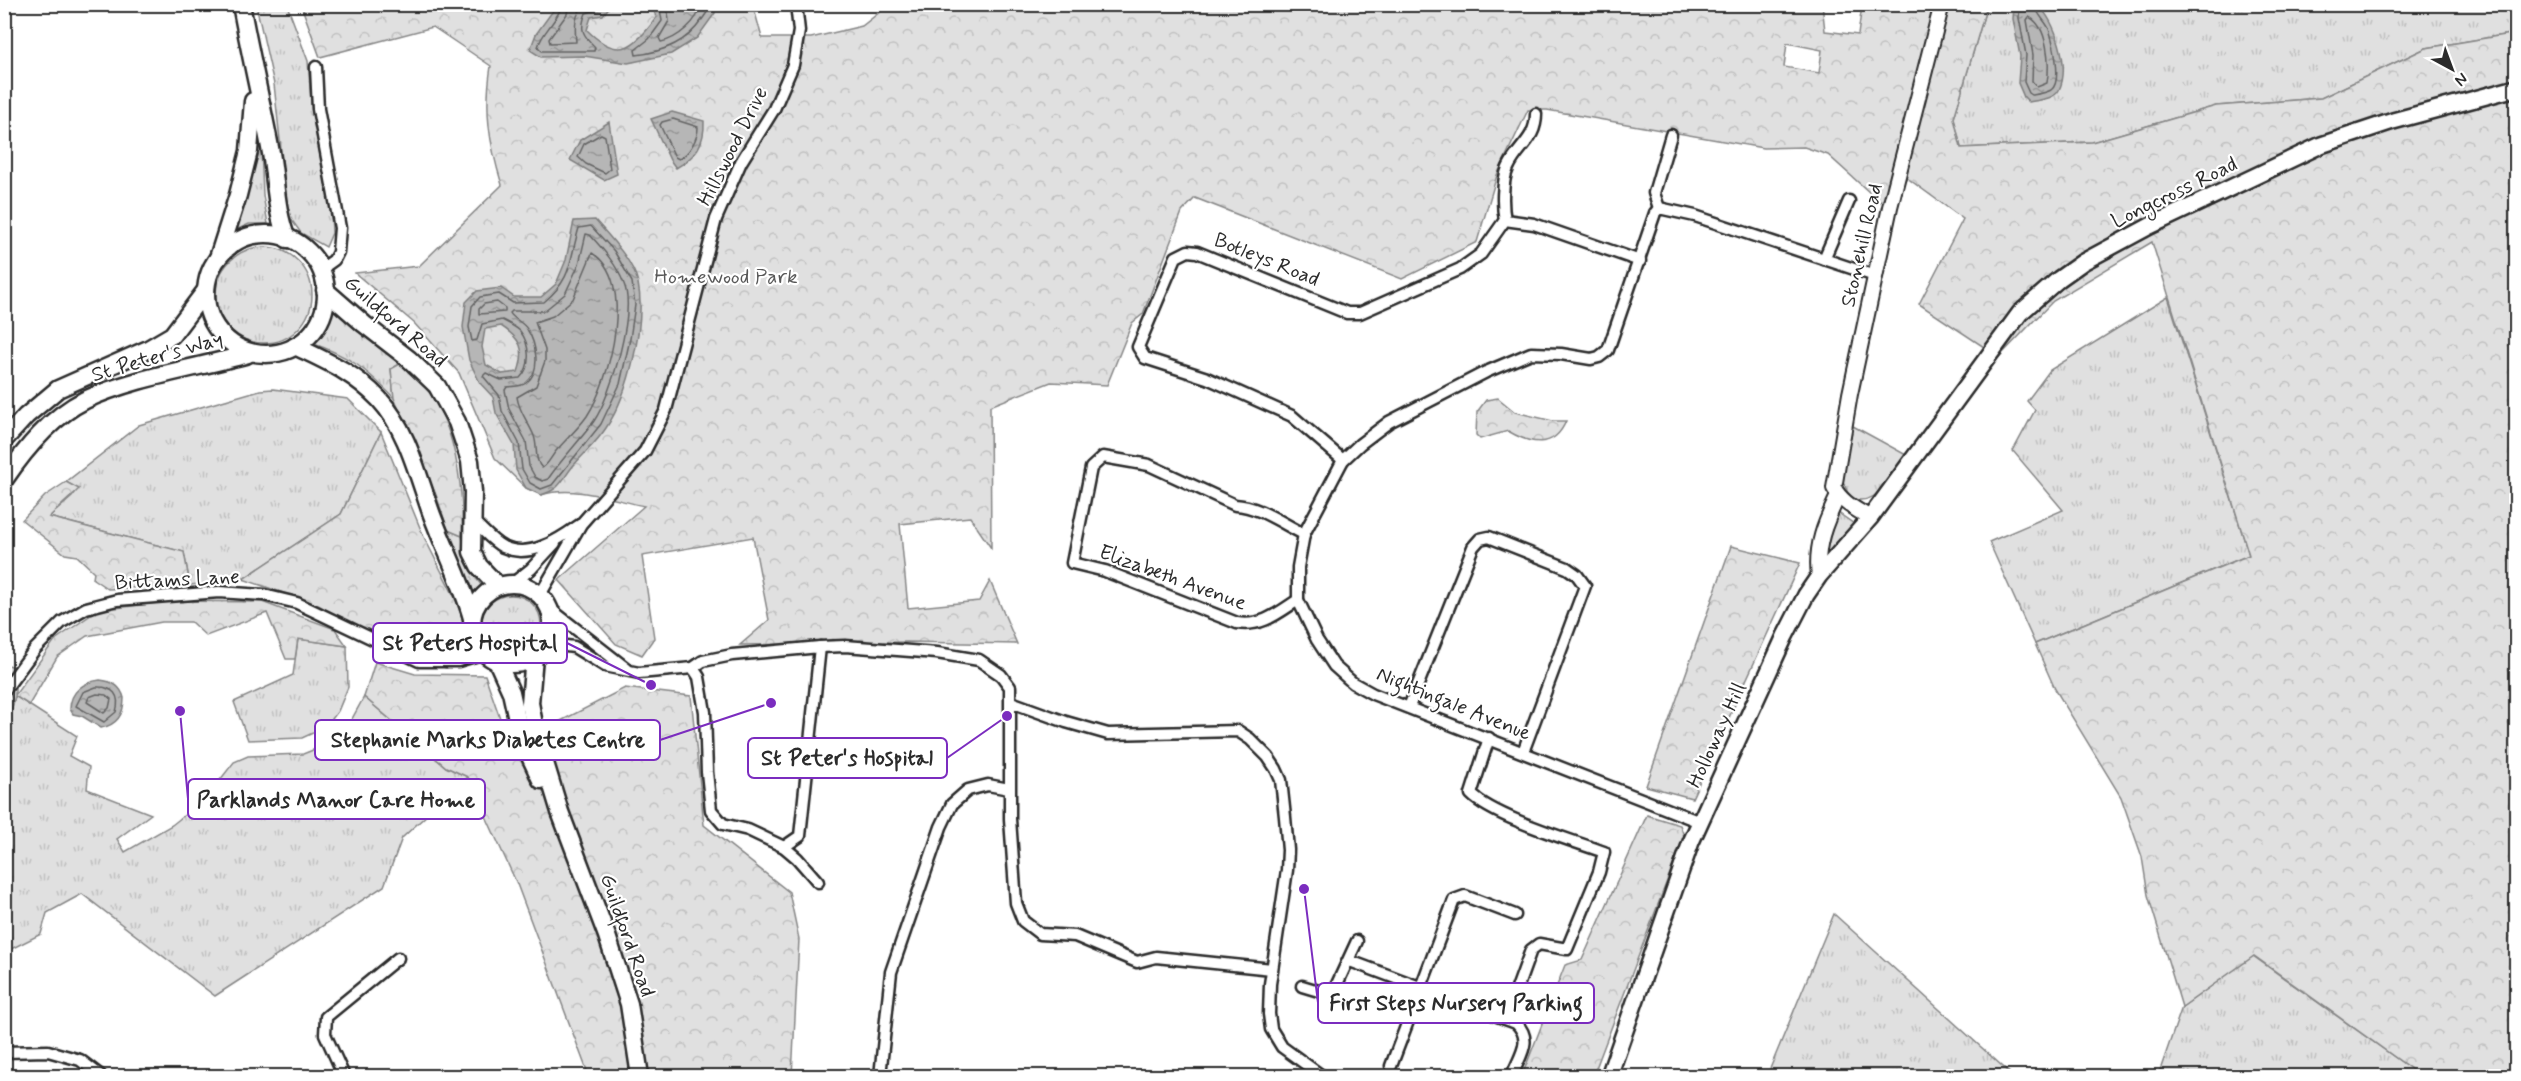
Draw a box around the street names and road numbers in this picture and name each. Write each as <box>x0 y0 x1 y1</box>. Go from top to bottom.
street label: Hillswood Drive <box>691 82 775 211</box>
street label: Longcross Road <box>2107 150 2243 236</box>
street label: Stonehill Road <box>1834 181 1890 310</box>
street label: Botleys Road <box>1210 226 1323 294</box>
street label: Guildford Road <box>336 269 453 376</box>
street label: St Peter's Way <box>88 325 226 389</box>
street label: Elizabeth Avenue <box>1095 538 1250 618</box>
street label: Bittams Lane <box>114 563 240 597</box>
street label: Nightingale Avenue <box>1371 660 1535 750</box>
street label: Holloway Hill <box>1680 678 1753 793</box>
street label: Guildford Road <box>591 870 661 1001</box>

